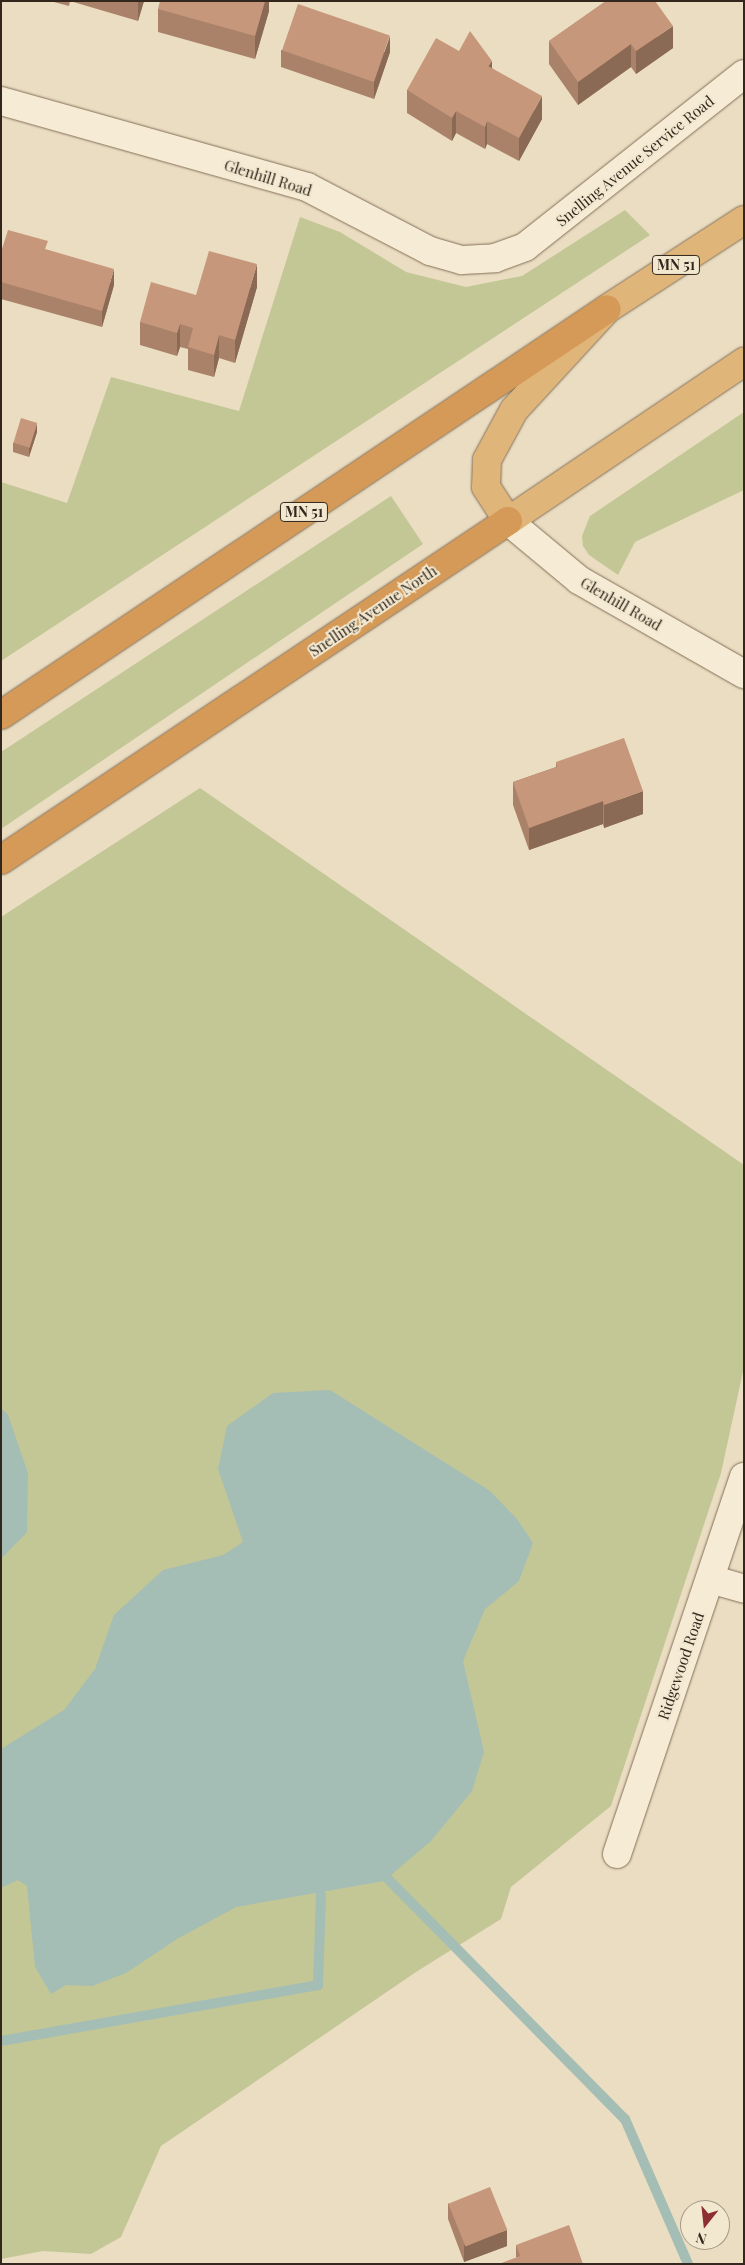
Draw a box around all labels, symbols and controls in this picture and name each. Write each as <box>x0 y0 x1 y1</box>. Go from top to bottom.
street label: Snelling Avenue Service Road <box>552 92 718 230</box>
street label: Glenhill Road <box>222 156 314 200</box>
road number: MN 51 <box>651 254 701 276</box>
road number: MN 51 <box>279 501 329 524</box>
street label: Snelling Avenue North <box>306 561 440 661</box>
street label: Glenhill Road <box>577 574 665 634</box>
street label: Ridgewood Road <box>654 1610 708 1722</box>
north arrow <box>680 2200 730 2250</box>
text: N <box>694 2228 708 2249</box>

